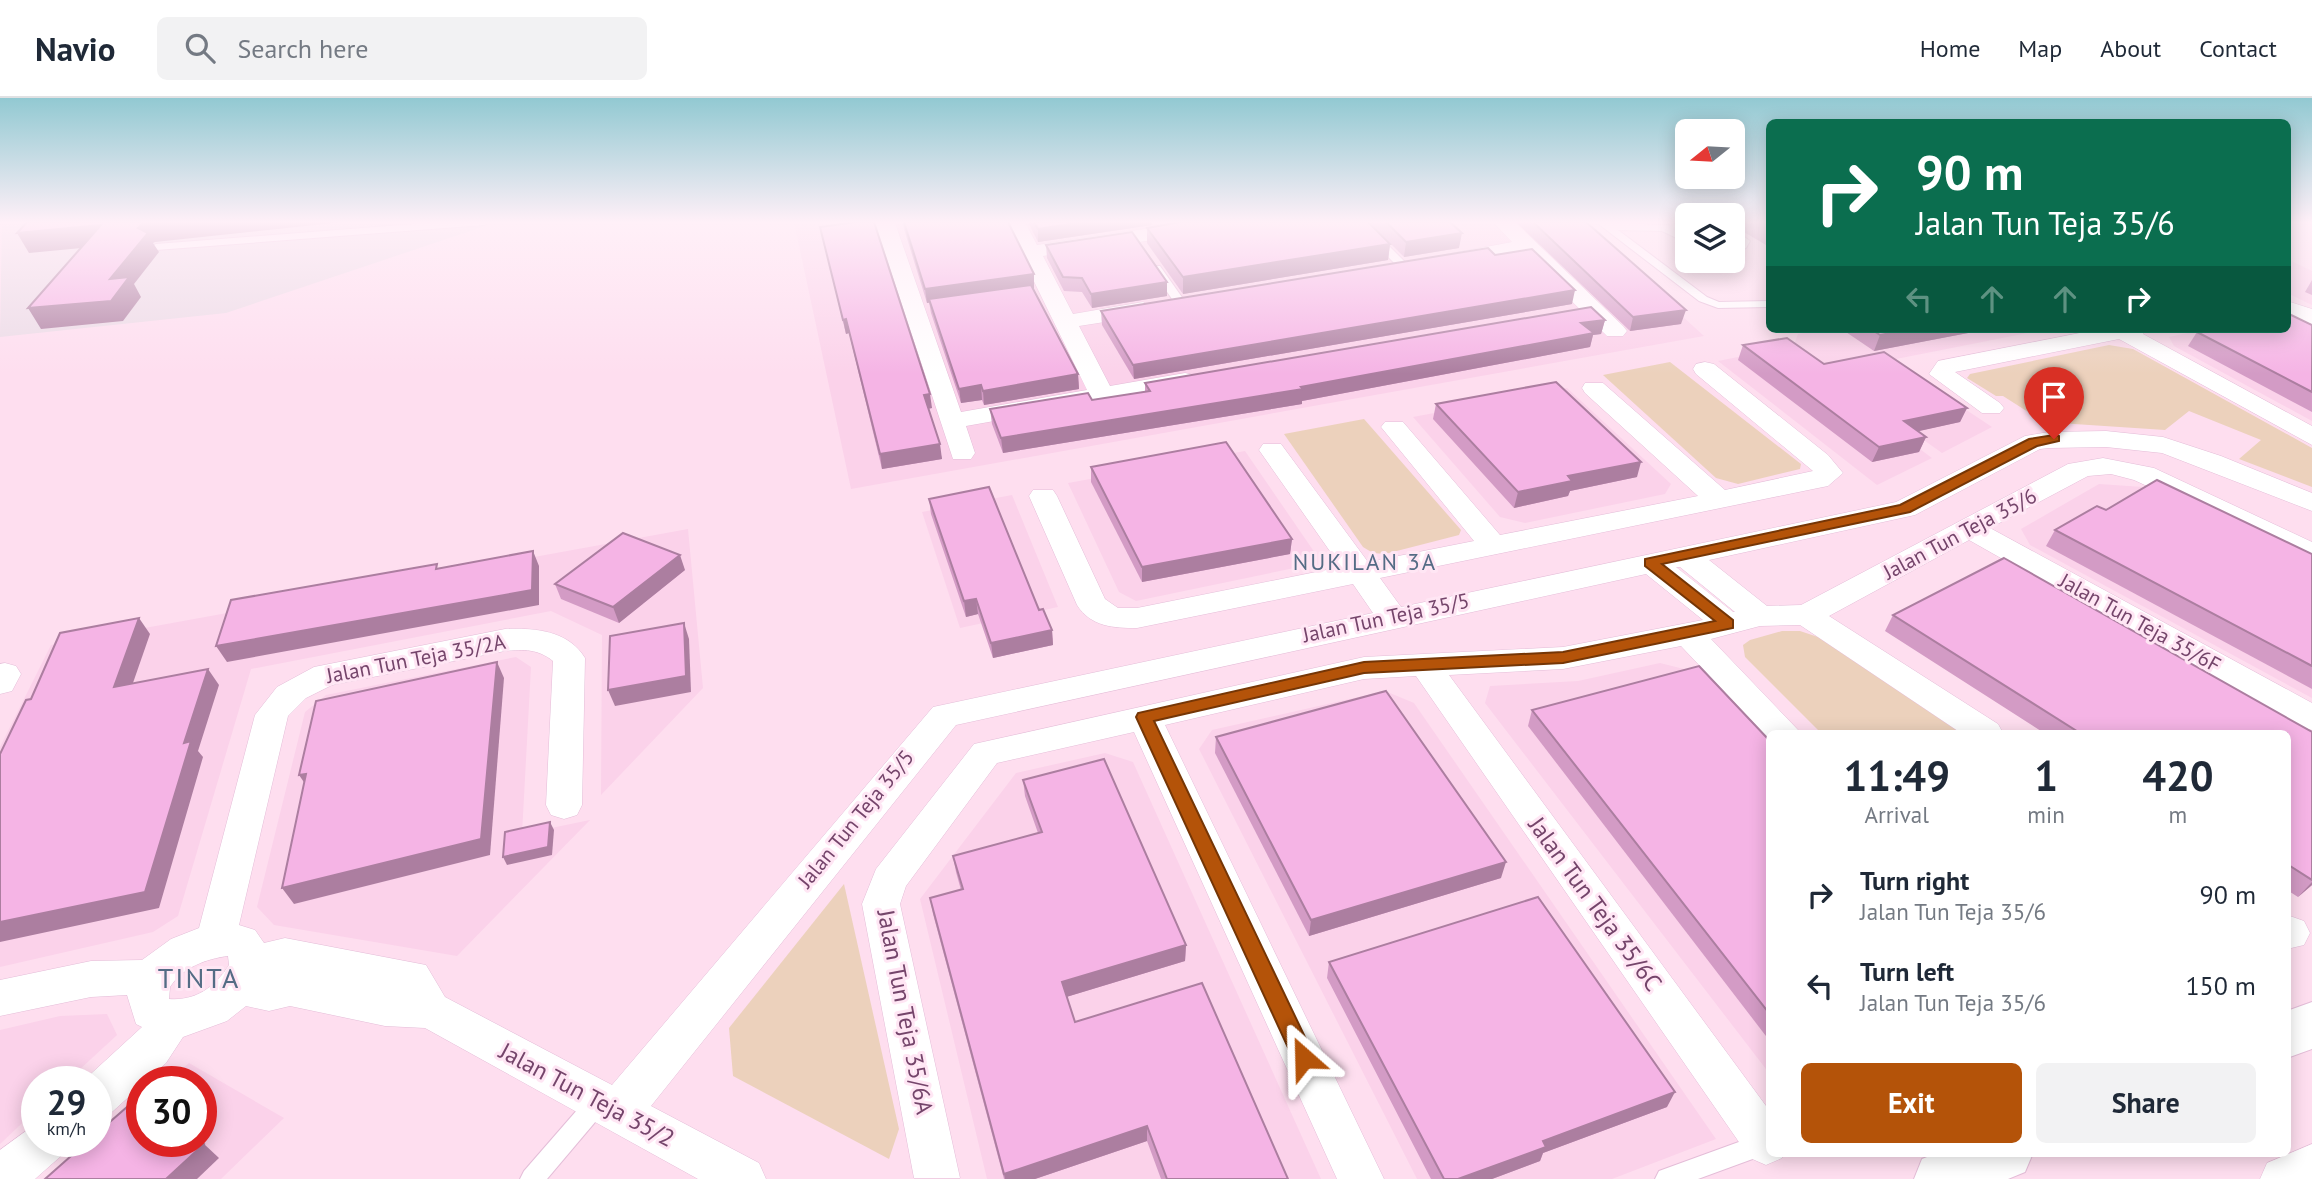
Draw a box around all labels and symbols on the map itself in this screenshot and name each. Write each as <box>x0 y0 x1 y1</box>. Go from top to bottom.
north arrow <box>1675 119 1745 189</box>
pin <box>2024 367 2084 439</box>
street label: Jalan Tun Teja 35/6 <box>1878 482 2041 586</box>
district label: NUKILAN 3A <box>1293 547 1437 576</box>
street label: Jalan Tun Teja 35/6F <box>2054 566 2226 678</box>
street label: Jalan Tun Teja 35/5 <box>1299 587 1472 649</box>
street label: Jalan Tun Teja 35/2A <box>323 628 509 689</box>
street label: Jalan Tun Teja 35/5 <box>791 744 920 894</box>
street label: Jalan Tun Teja 35/6C <box>1521 810 1669 997</box>
street label: Jalan Tun Teja 35/6A <box>870 906 941 1117</box>
district label: TINTA <box>158 959 240 996</box>
position arrow <box>1267 1021 1341 1095</box>
street label: Jalan Tun Teja 35/2 <box>493 1035 680 1154</box>
speed limit sign: 30 <box>126 1066 217 1157</box>

